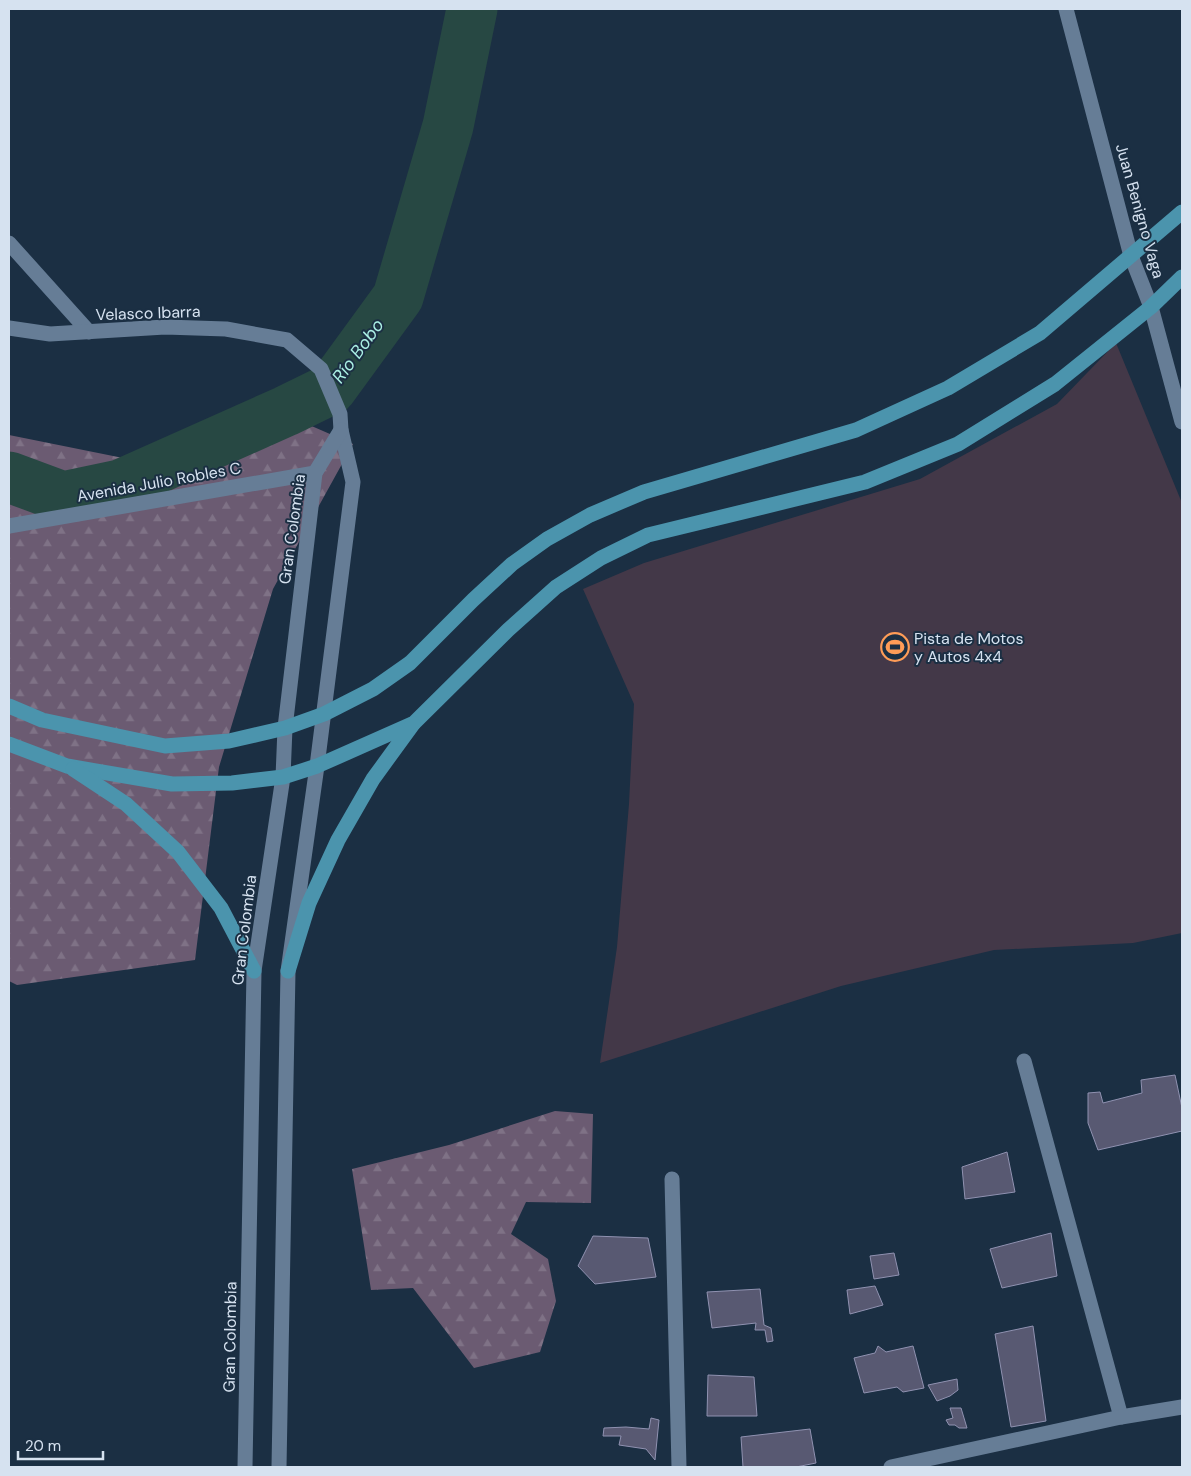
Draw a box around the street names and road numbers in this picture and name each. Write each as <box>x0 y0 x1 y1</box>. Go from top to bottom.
street label: Juan Benigno Vaga <box>1111 141 1169 281</box>
street label: Velasco Ibarra <box>95 301 201 325</box>
street label: Avenida Julio Robles C <box>75 457 243 507</box>
street label: Gran Colombia <box>274 473 310 585</box>
street label: Gran Colombia <box>227 874 261 986</box>
street label: Gran Colombia <box>219 1281 241 1393</box>

